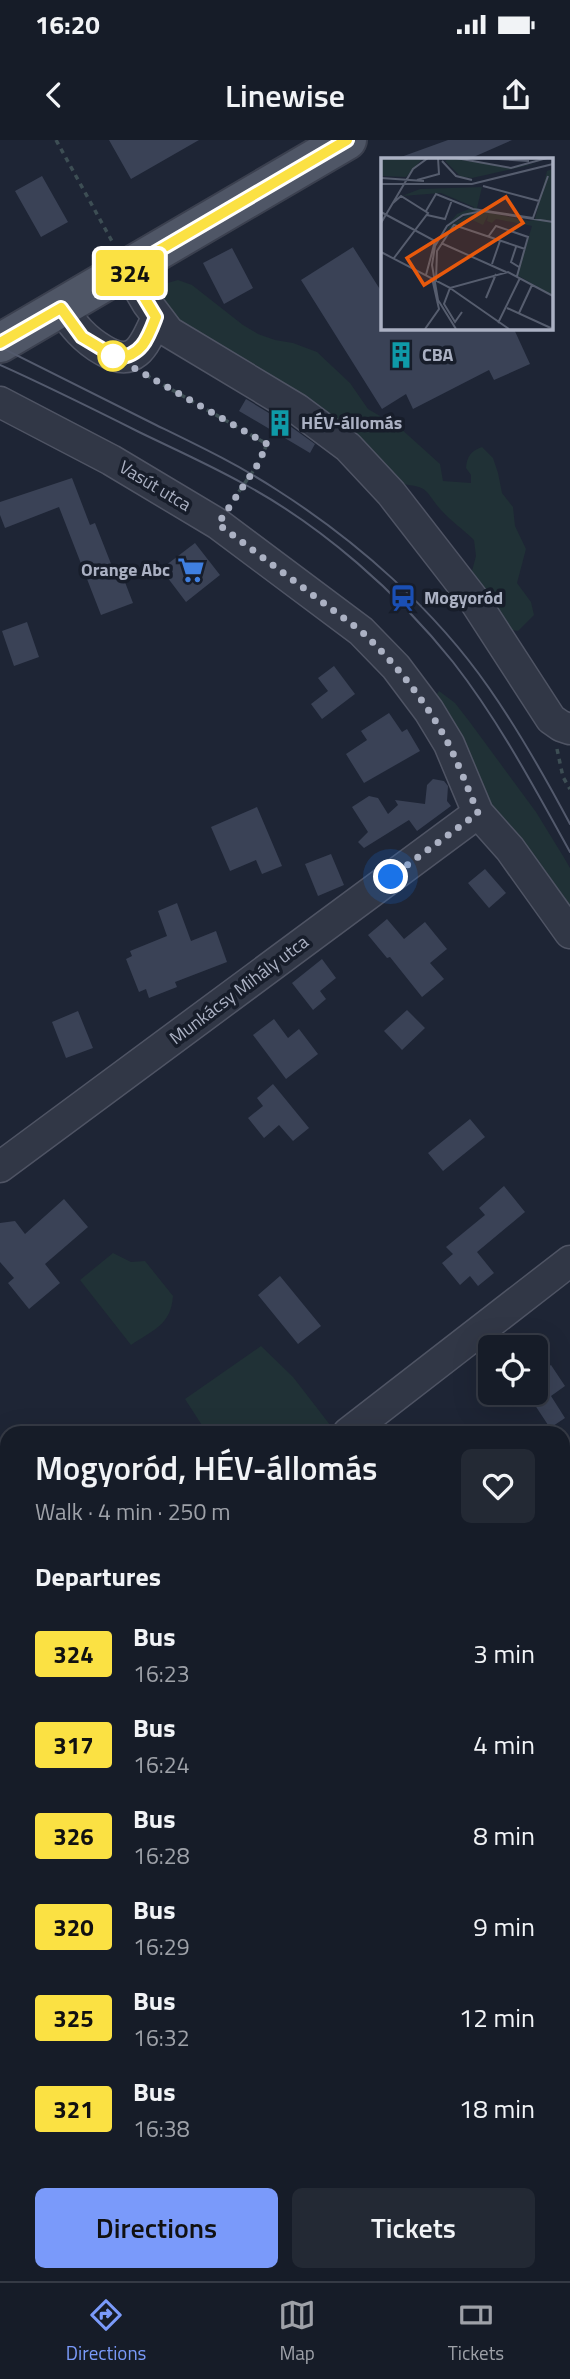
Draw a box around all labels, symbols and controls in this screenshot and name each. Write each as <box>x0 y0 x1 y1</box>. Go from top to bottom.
text: 16:20 <box>35 5 100 44</box>
text: Linewise <box>225 71 345 119</box>
icon: back <box>35 76 73 114</box>
icon: share <box>497 76 535 114</box>
inset map <box>381 158 552 329</box>
line badge: 324 <box>90 250 170 296</box>
text: 324 <box>110 255 150 291</box>
building icon: CBA <box>386 340 416 370</box>
unlabelled marker <box>98 341 128 371</box>
place label: CBA <box>422 341 454 368</box>
building icon: HÉV-állomás <box>265 408 295 438</box>
place label: HÉV-állomás <box>301 409 402 436</box>
street label: Vasút utca <box>114 453 196 518</box>
supermarket icon: Orange Abc <box>176 555 206 585</box>
place label: Orange Abc <box>81 556 170 583</box>
station icon: Mogyoród <box>388 583 418 613</box>
place label: Mogyoród <box>424 584 503 611</box>
your location <box>373 859 408 894</box>
street label: Munkácsy Mihály utca <box>164 928 314 1051</box>
map controls <box>478 1335 548 1405</box>
button: locate <box>478 1335 548 1405</box>
text: Mogyoród, HÉV-állomás <box>35 1443 377 1493</box>
button: heart <box>461 1449 535 1523</box>
text: Walk · 4 min · 250 m <box>35 1494 231 1529</box>
text: Departures <box>35 1557 161 1596</box>
text: Bus <box>133 1617 175 1656</box>
text: 3 min <box>473 1634 535 1673</box>
text: 324 <box>53 1636 94 1672</box>
text: 16:23 <box>133 1656 190 1691</box>
text: Bus <box>133 1708 175 1747</box>
text: 4 min <box>473 1725 535 1764</box>
text: 317 <box>53 1727 94 1763</box>
text: 16:24 <box>133 1747 190 1782</box>
text: Bus <box>133 1799 175 1838</box>
text: 8 min <box>473 1816 535 1855</box>
text: 326 <box>53 1818 94 1854</box>
text: 16:28 <box>133 1838 190 1873</box>
text: Bus <box>133 1890 175 1929</box>
text: 9 min <box>473 1907 535 1946</box>
text: 320 <box>53 1909 94 1945</box>
text: 16:29 <box>133 1929 190 1964</box>
text: Bus <box>133 1981 175 2020</box>
text: 12 min <box>459 1998 535 2037</box>
text: 325 <box>53 2000 94 2036</box>
text: 16:32 <box>133 2020 190 2055</box>
text: Bus <box>133 2072 175 2111</box>
text: 18 min <box>459 2089 535 2128</box>
text: 321 <box>53 2091 94 2127</box>
text: 16:38 <box>133 2111 190 2146</box>
button: Directions <box>35 2188 278 2268</box>
button: Tickets <box>292 2188 535 2268</box>
tab: Directions <box>66 2296 146 2367</box>
tab: Map <box>278 2296 316 2367</box>
tab: Tickets <box>448 2296 504 2367</box>

